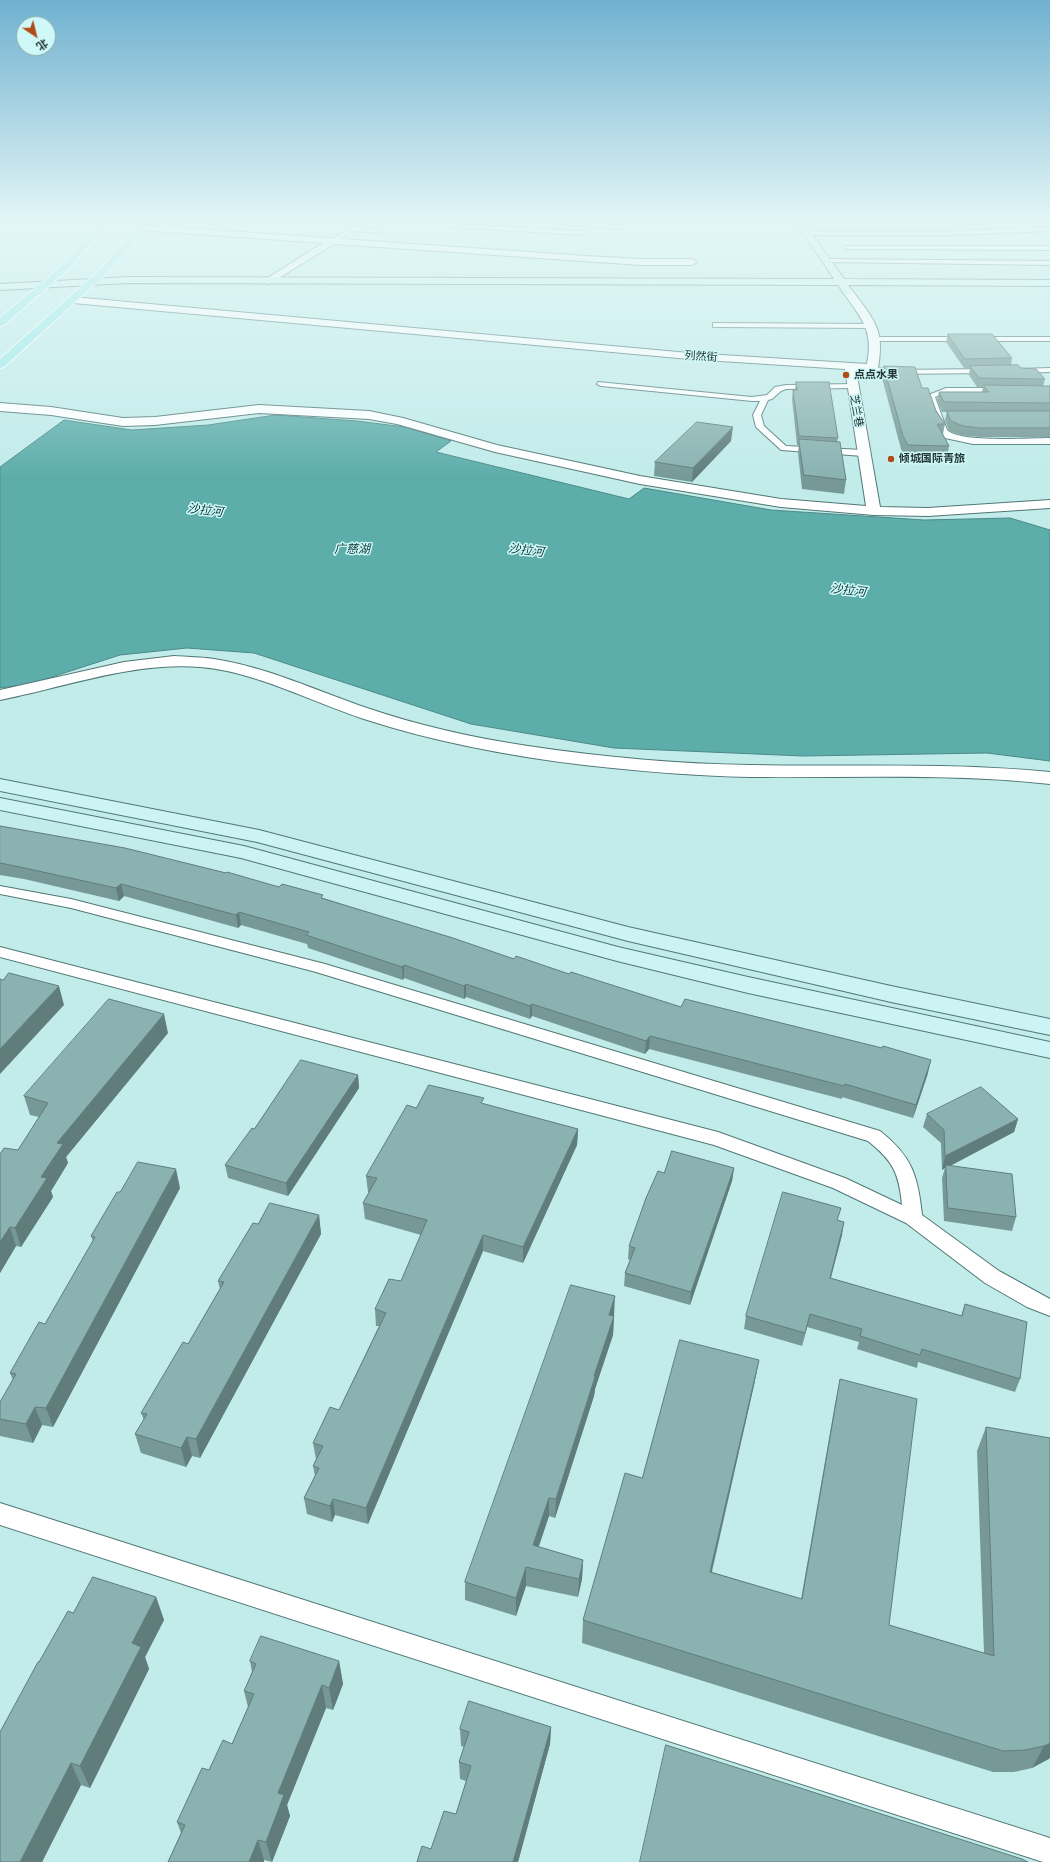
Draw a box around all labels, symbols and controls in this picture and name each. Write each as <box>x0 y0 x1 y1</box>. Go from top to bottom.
north arrow <box>16 16 56 56</box>
text: 北 <box>34 37 50 53</box>
street label: 列然街 <box>684 349 718 365</box>
place label: 点点水果 <box>854 368 898 382</box>
marker: 点点水果 <box>841 370 851 380</box>
street label: 芝兰巷 <box>847 394 865 428</box>
place label: 倾城国际青旅 <box>899 452 965 466</box>
marker: 倾城国际青旅 <box>886 454 896 464</box>
water label: 沙拉河 <box>186 502 224 520</box>
water label: 沙拉河 <box>507 542 545 560</box>
water label: 广慈湖 <box>334 543 370 557</box>
water label: 沙拉河 <box>829 582 867 600</box>

